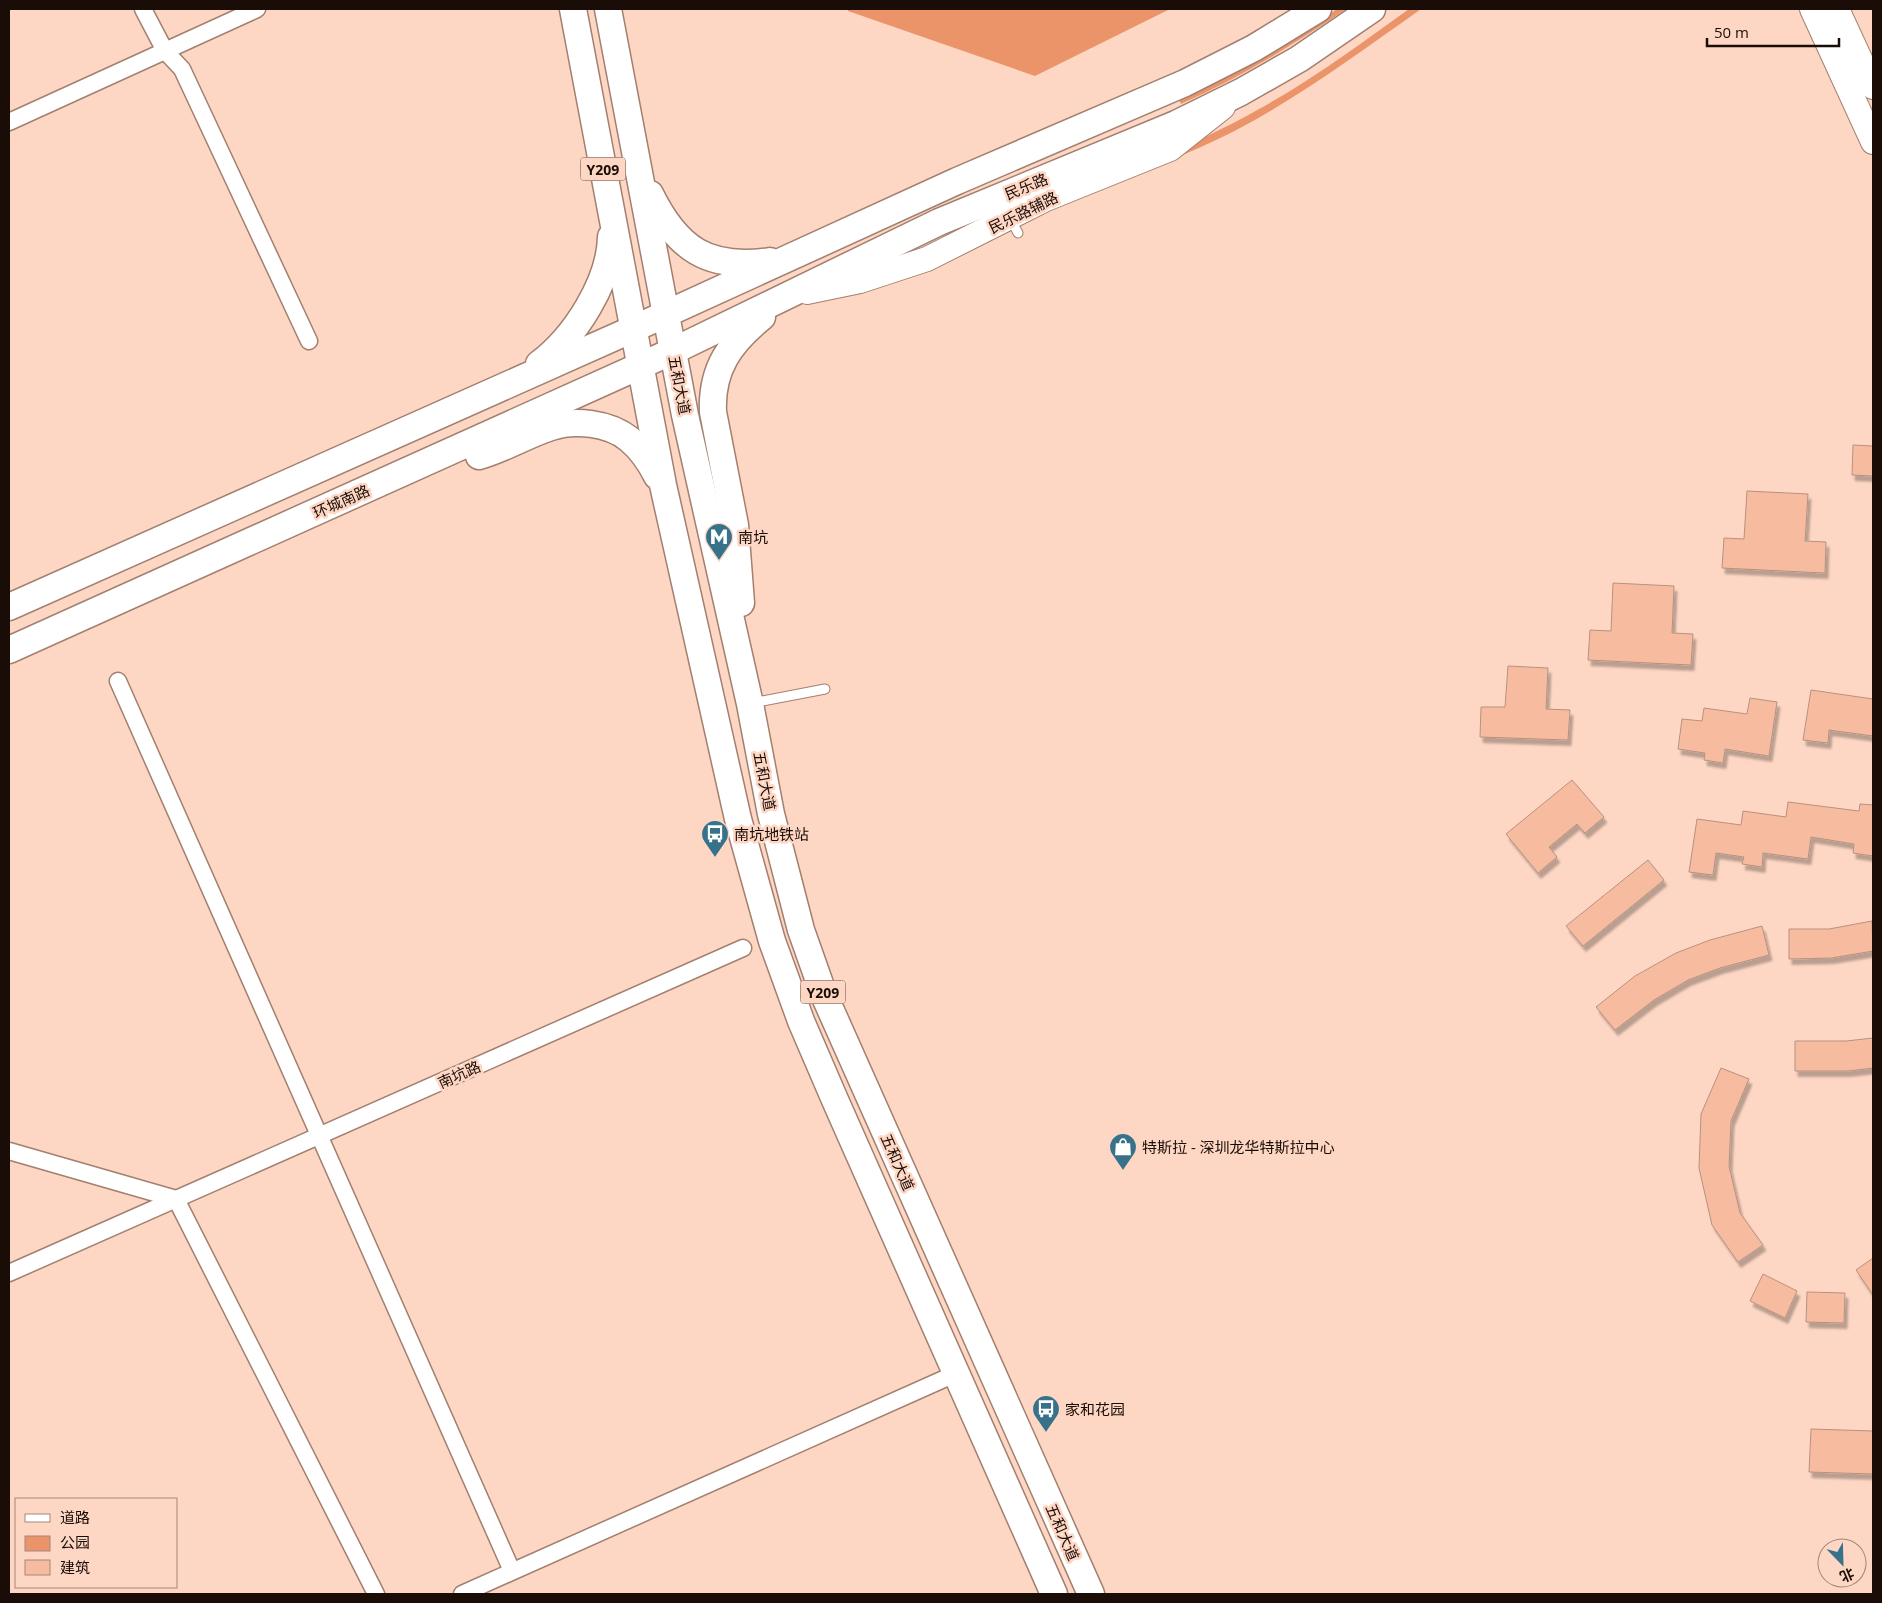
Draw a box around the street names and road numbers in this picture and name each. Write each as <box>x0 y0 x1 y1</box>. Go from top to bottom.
road number: Y209 <box>580 157 626 180</box>
street label: 民乐路 <box>1001 168 1051 204</box>
street label: 民乐路辅路 <box>985 187 1061 237</box>
street label: 五和大道 <box>664 354 696 416</box>
street label: 环城南路 <box>310 480 372 522</box>
street label: 五和大道 <box>749 750 781 812</box>
road number: Y209 <box>800 980 846 1004</box>
street label: 南坑路 <box>434 1056 484 1092</box>
street label: 五和大道 <box>877 1131 919 1193</box>
street label: 五和大道 <box>1042 1501 1084 1563</box>

